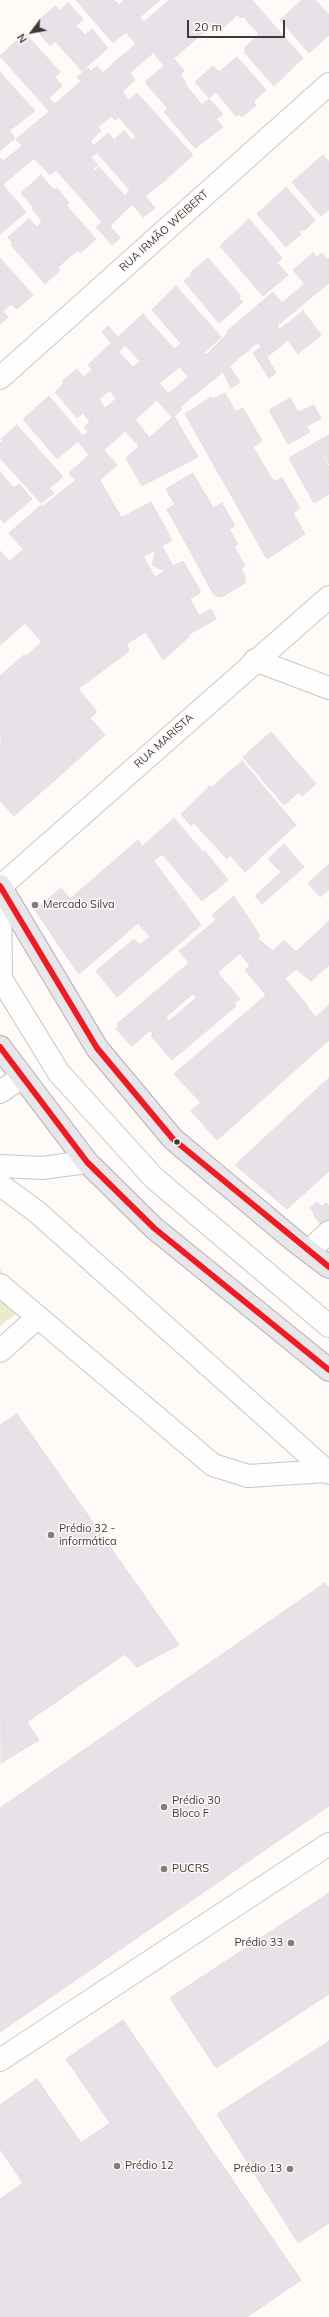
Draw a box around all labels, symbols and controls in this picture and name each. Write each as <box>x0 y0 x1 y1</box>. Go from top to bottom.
north arrow <box>12 12 52 52</box>
scale bar <box>189 12 287 38</box>
text: 20 m <box>194 19 222 34</box>
text: N <box>14 31 30 46</box>
street label: RUA IRMÃO WEIBERT <box>117 188 211 274</box>
street label: RUA MARISTA <box>132 711 196 771</box>
place label: Mercado Silva <box>43 898 115 912</box>
marker: Mercado Silva <box>30 900 40 910</box>
unlabelled marker <box>172 1137 182 1147</box>
place label: Prédio 32 - informática <box>59 1522 117 1548</box>
marker: Prédio 32 - informática <box>46 1530 56 1540</box>
place label: Prédio 30 Bloco F <box>172 1794 221 1820</box>
marker: Prédio 30 Bloco F <box>159 1802 169 1812</box>
place label: PUCRS <box>172 1862 209 1876</box>
marker: PUCRS <box>159 1864 169 1874</box>
place label: Prédio 33 <box>234 1936 283 1950</box>
marker: Prédio 33 <box>286 1938 296 1948</box>
place label: Prédio 12 <box>125 2159 174 2173</box>
marker: Prédio 12 <box>112 2161 122 2171</box>
place label: Prédio 13 <box>233 2162 282 2176</box>
marker: Prédio 13 <box>285 2164 295 2174</box>

